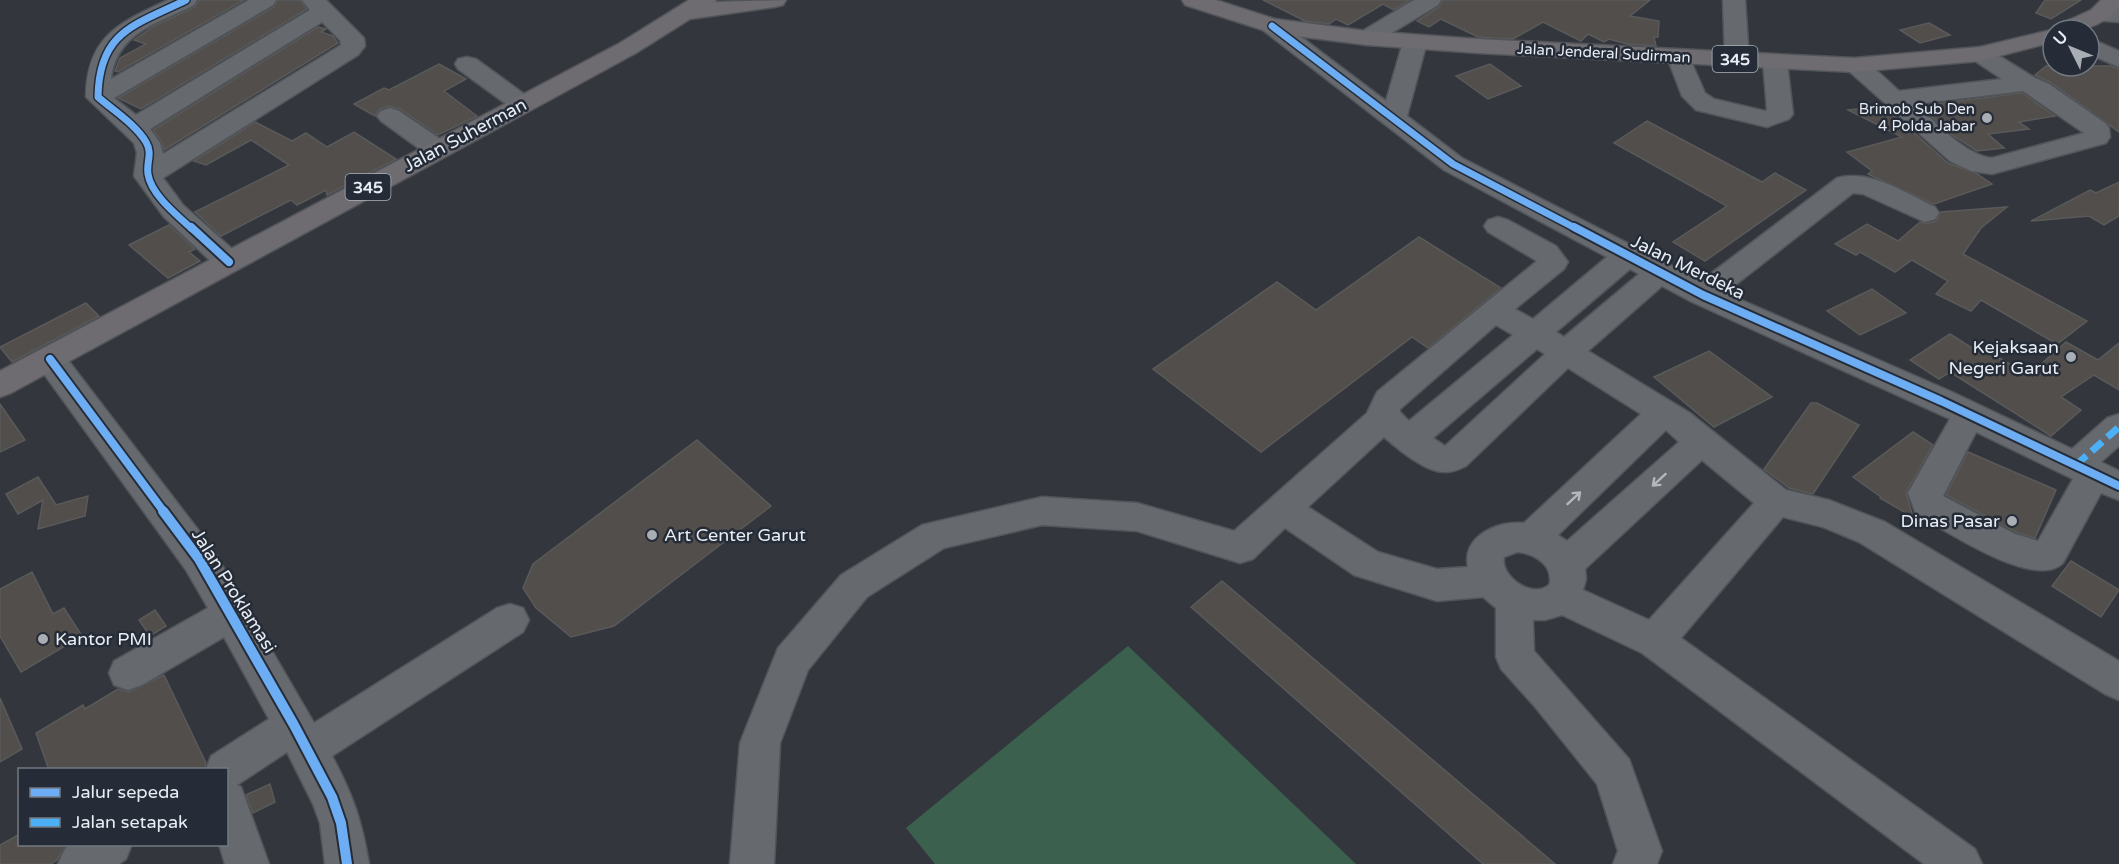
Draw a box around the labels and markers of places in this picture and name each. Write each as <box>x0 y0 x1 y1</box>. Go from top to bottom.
place label: Brimob Sub Den 4 Polda Jabar <box>1859 100 1975 135</box>
marker: Brimob Sub Den 4 Polda Jabar <box>1980 111 1994 125</box>
place label: Kejaksaan Negeri Garut <box>1949 336 2059 379</box>
marker: Kejaksaan Negeri Garut <box>2064 350 2078 364</box>
place label: Dinas Pasar <box>1900 510 2000 532</box>
marker: Dinas Pasar <box>2005 514 2019 528</box>
place label: Art Center Garut <box>664 524 806 546</box>
marker: Art Center Garut <box>645 528 659 542</box>
place label: Kantor PMI <box>55 628 152 650</box>
marker: Kantor PMI <box>36 632 50 646</box>

